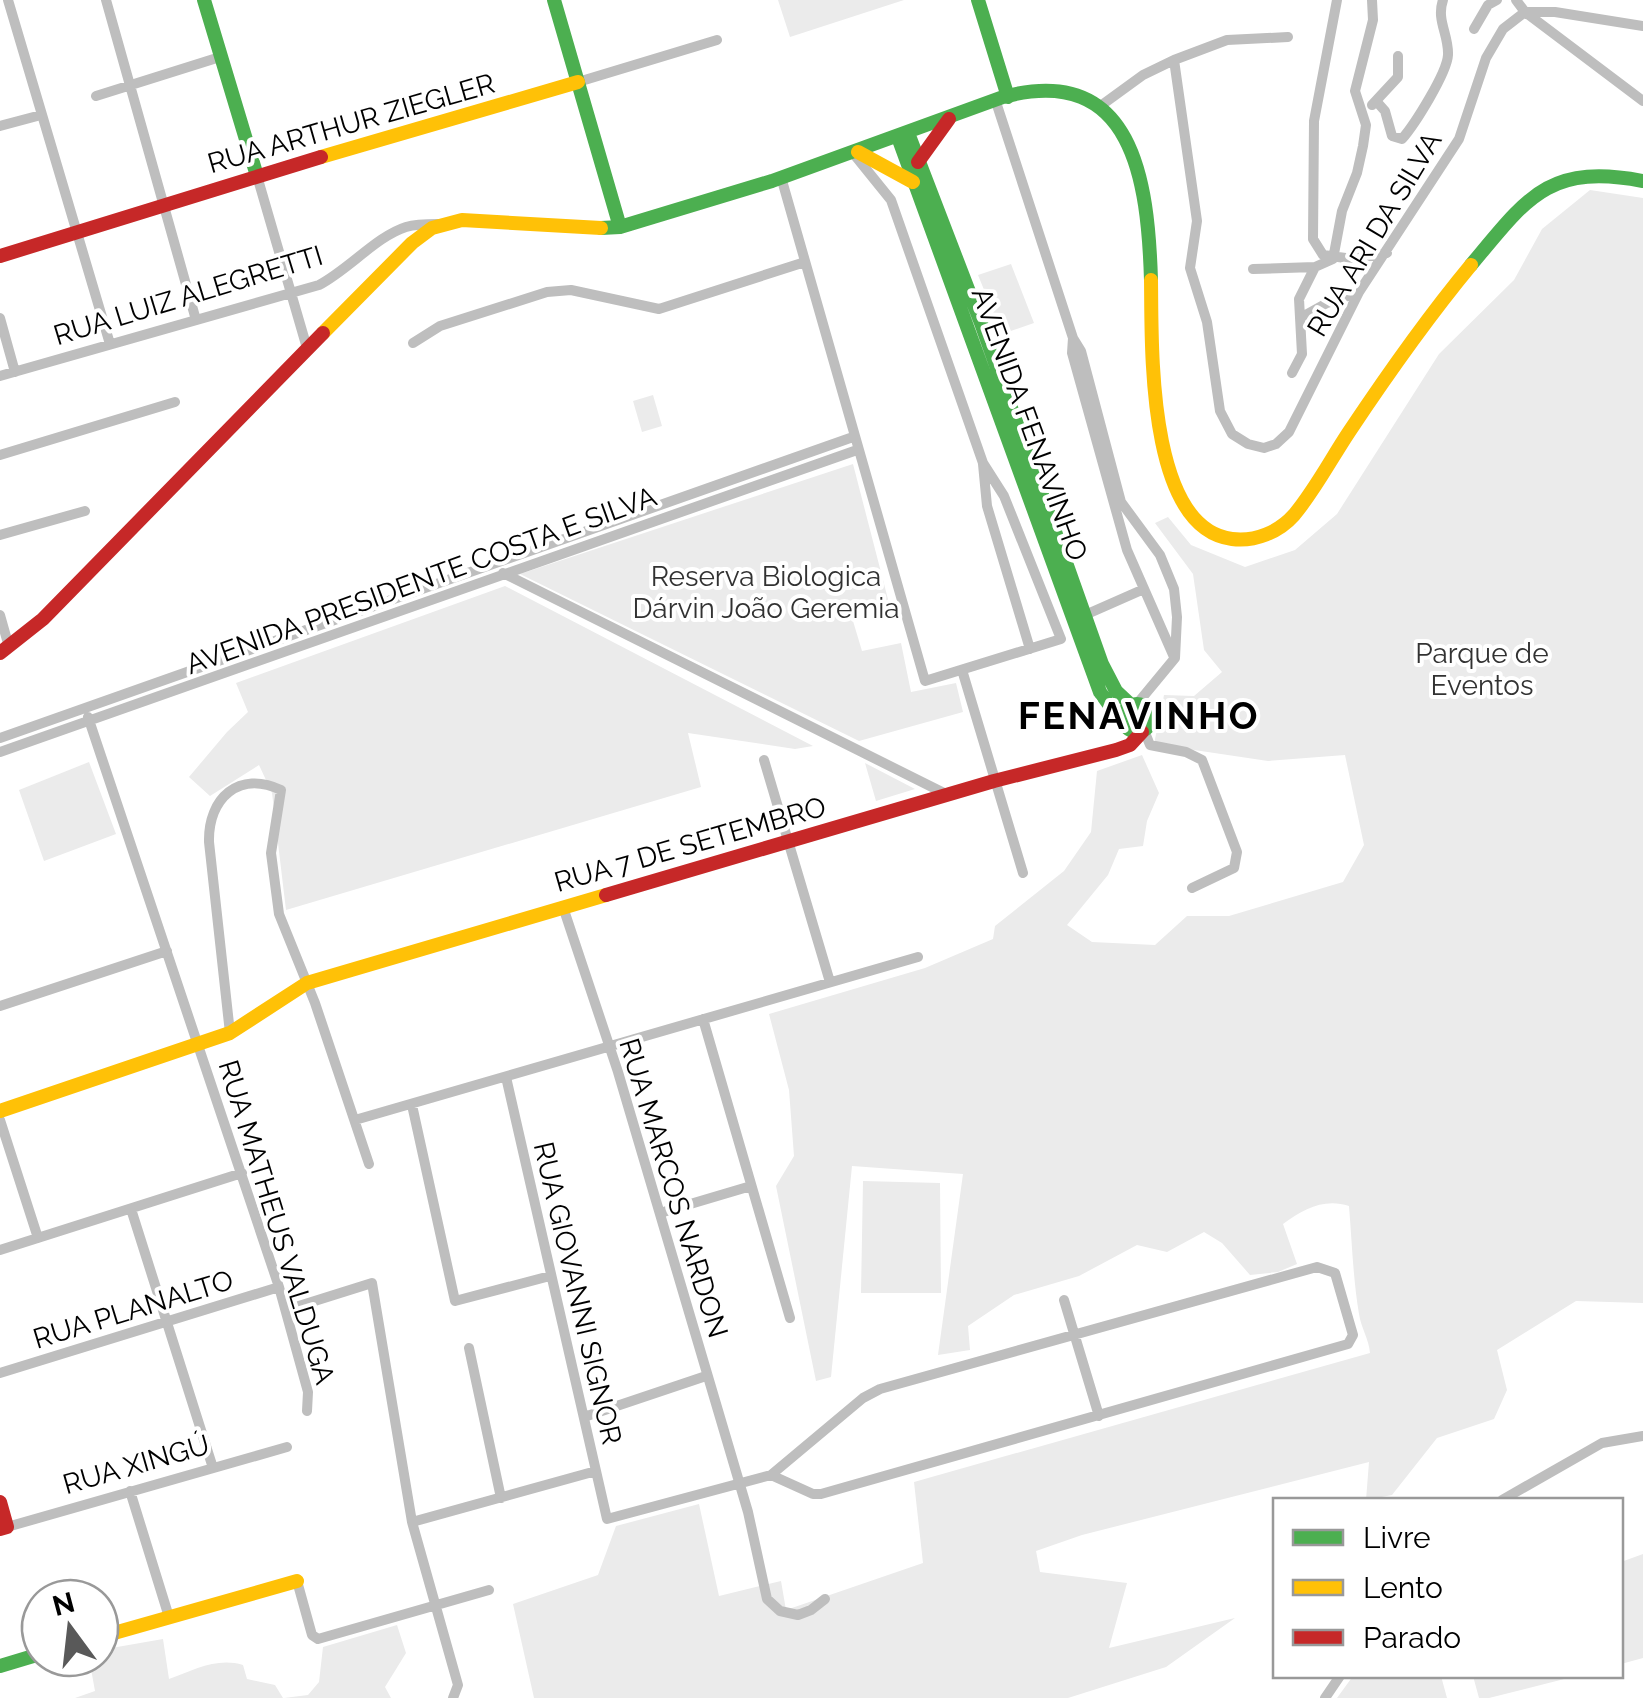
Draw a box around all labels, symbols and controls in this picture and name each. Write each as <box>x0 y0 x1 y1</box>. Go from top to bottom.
street label: RUA ARTHUR ZIEGLER <box>204 67 499 180</box>
street label: RUA ARI DA SILVA <box>1300 126 1448 342</box>
street label: RUA LUIZ ALEGRETTI <box>50 239 327 352</box>
street label: AVENIDA FENAVINHO <box>965 283 1094 565</box>
street label: AVENIDA PRESIDENTE COSTA E SILVA <box>181 480 661 681</box>
park label: Reserva Biologica Dárvin João Geremia <box>632 560 900 625</box>
park label: Parque de Eventos <box>1415 637 1549 702</box>
district label: FENAVINHO <box>1018 693 1260 738</box>
street label: RUA 7 DE SETEMBRO <box>551 790 830 899</box>
street label: RUA MARCOS NARDON <box>612 1035 735 1342</box>
street label: RUA MATHEUS VALDUGA <box>211 1056 342 1388</box>
street label: RUA GIOVANNI SIGNOR <box>527 1139 628 1448</box>
street label: RUA PLANALTO <box>29 1263 237 1356</box>
street label: RUA XINGÚ <box>59 1428 213 1501</box>
legend <box>1273 1498 1623 1678</box>
text: Livre <box>1363 1520 1431 1555</box>
text: Lento <box>1363 1570 1443 1605</box>
north arrow <box>20 1578 120 1678</box>
text: N <box>49 1586 78 1623</box>
text: Parado <box>1363 1620 1461 1655</box>

